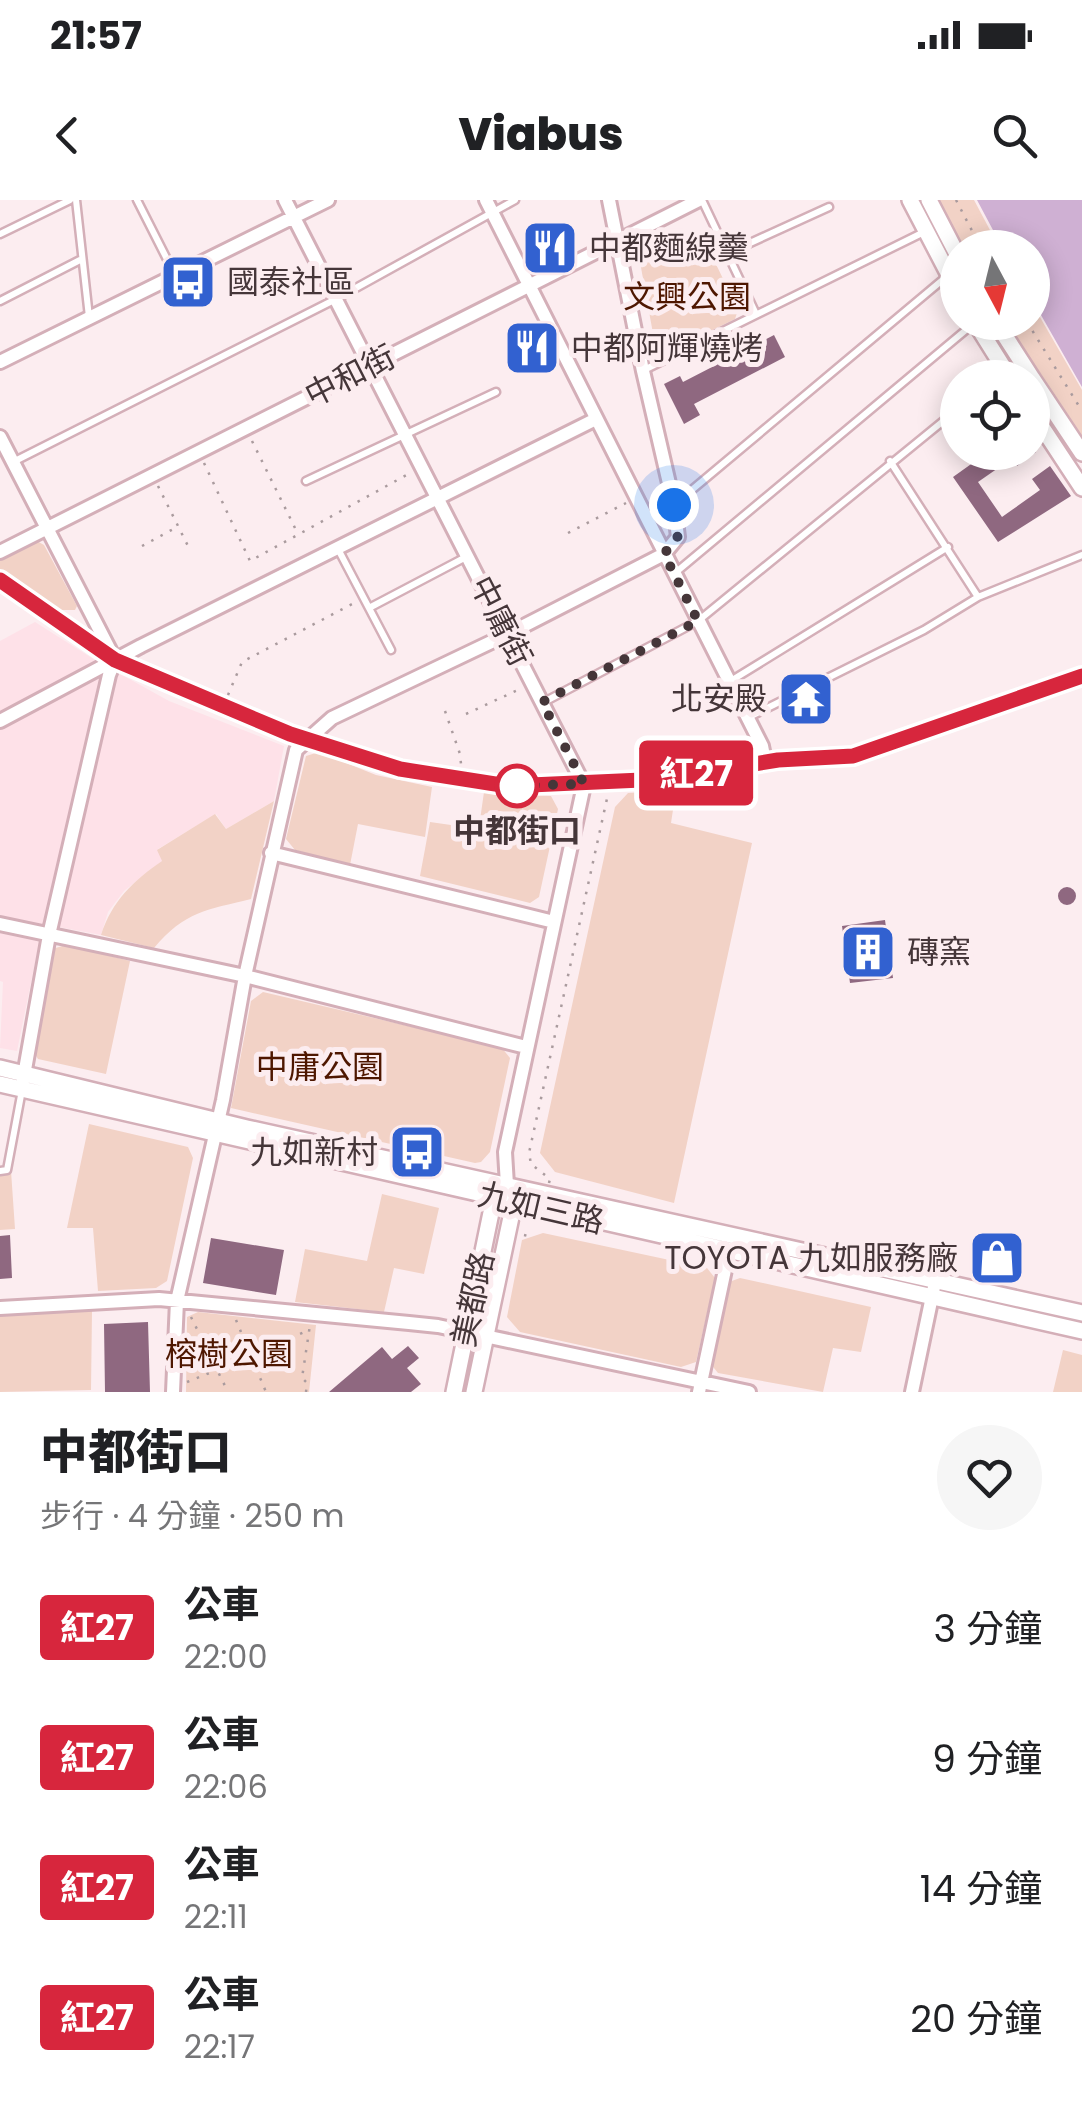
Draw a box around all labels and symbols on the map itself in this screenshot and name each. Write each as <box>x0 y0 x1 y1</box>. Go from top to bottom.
restaurant icon: 中都麵線羹 <box>520 218 580 278</box>
place label: 中都麵線羹 <box>589 225 749 270</box>
north arrow <box>940 230 1050 340</box>
bus stop icon: 國泰社區 <box>158 252 218 312</box>
place label: 國泰社區 <box>227 259 355 304</box>
park label: 文興公園 <box>623 274 751 319</box>
restaurant icon: 中都阿輝燒烤 <box>502 318 562 378</box>
place label: 中都阿輝燒烤 <box>571 325 763 370</box>
street label: 中和街 <box>297 334 403 417</box>
your location <box>649 480 699 530</box>
street label: 中庸街 <box>460 568 543 674</box>
temple icon: 北安殿 <box>776 669 836 729</box>
place label: 北安殿 <box>671 676 767 721</box>
line badge: 紅27 <box>638 740 754 806</box>
marker: 中都街口 <box>496 765 538 807</box>
place label: 中都街口 <box>453 808 581 853</box>
building icon: 磚窯 <box>838 922 898 982</box>
place label: 磚窯 <box>907 929 971 974</box>
park label: 中庸公園 <box>256 1044 384 1089</box>
bus stop icon: 九如新村 <box>387 1122 447 1182</box>
place label: 九如新村 <box>250 1129 378 1174</box>
street label: 九如三路 <box>474 1171 609 1244</box>
shop icon: TOYOTA 九如服務廠 <box>967 1228 1027 1288</box>
place label: TOYOTA 九如服務廠 <box>664 1235 958 1280</box>
street label: 美都路 <box>441 1247 505 1351</box>
park label: 榕樹公園 <box>165 1331 293 1376</box>

